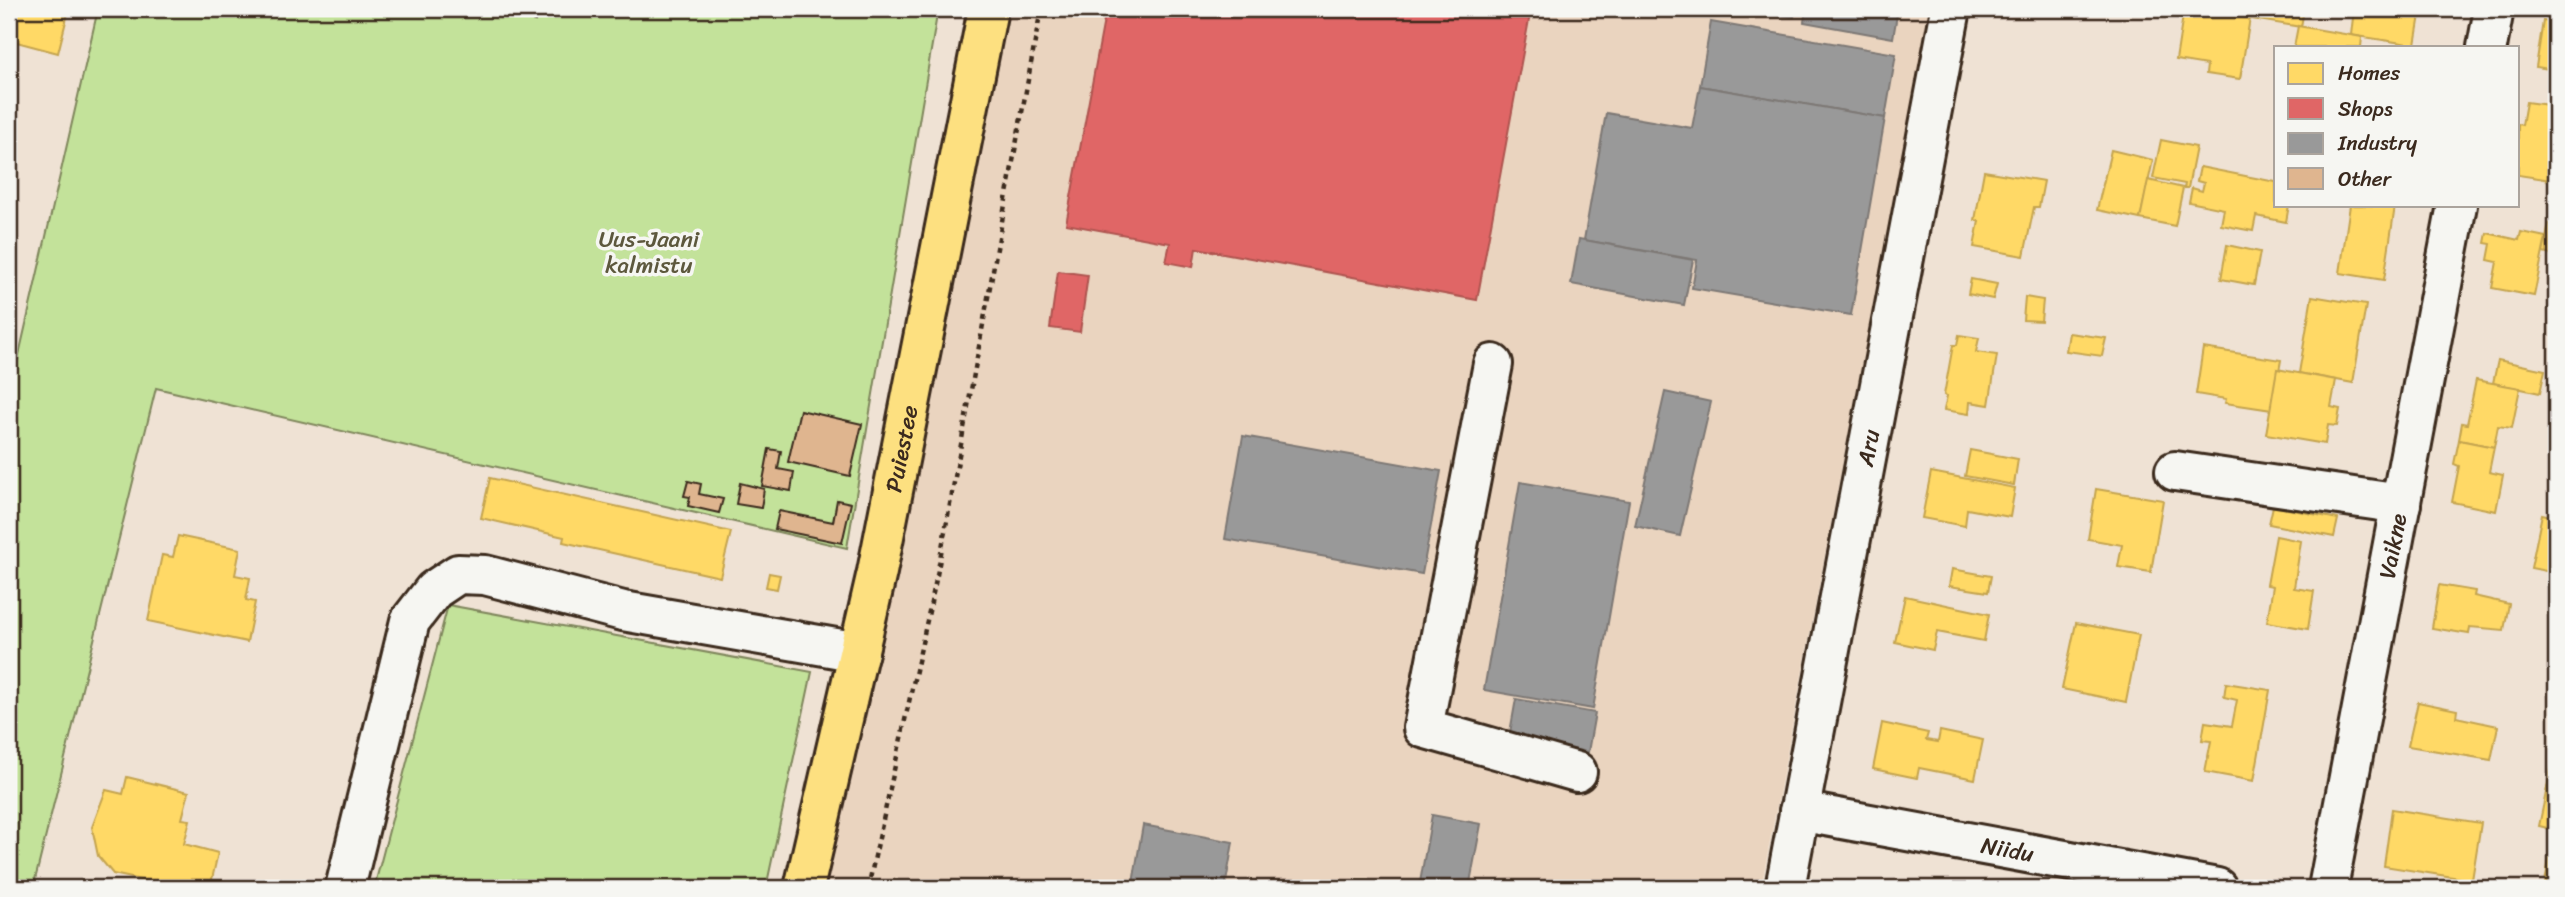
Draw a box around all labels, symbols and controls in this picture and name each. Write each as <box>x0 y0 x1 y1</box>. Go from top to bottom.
legend <box>2274 46 2520 206</box>
text: Homes <box>2338 54 2400 92</box>
text: Shops <box>2338 90 2393 128</box>
text: Industry <box>2337 124 2417 162</box>
text: Other <box>2338 160 2393 198</box>
park label: Uus-Jaani kalmistu <box>599 219 700 286</box>
street label: Puiestee <box>873 401 930 496</box>
street label: Aru <box>1845 425 1892 471</box>
street label: Vaikne <box>2367 510 2419 582</box>
street label: Niidu <box>1978 825 2037 875</box>

